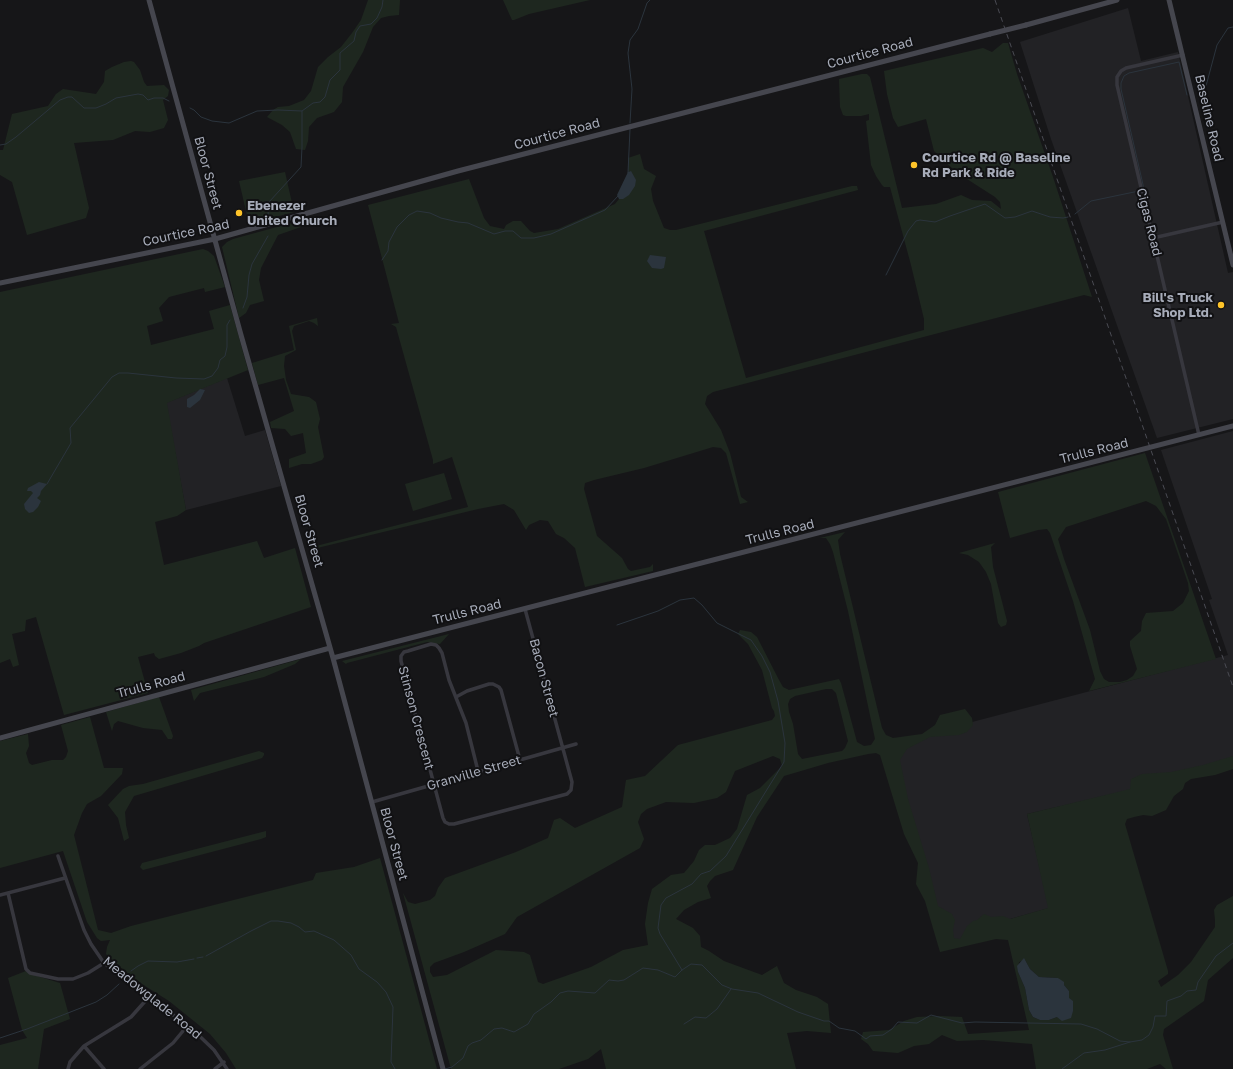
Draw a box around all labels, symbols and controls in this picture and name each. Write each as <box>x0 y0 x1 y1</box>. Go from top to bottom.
street label: Courtice Road <box>825 34 915 72</box>
street label: Baseline Road <box>1191 73 1227 163</box>
street label: Courtice Road <box>512 115 602 153</box>
street label: Bloor Street <box>191 135 225 211</box>
place label: Courtice Rd @ Baseline Rd Park & Ride <box>922 150 1070 181</box>
marker: Courtice Rd @ Baseline Rd Park & Ride <box>909 160 919 170</box>
street label: Cigas Road <box>1133 186 1165 258</box>
place label: Ebenezer United Church <box>247 198 337 229</box>
marker: Ebenezer United Church <box>234 208 244 218</box>
street label: Courtice Road <box>141 216 231 250</box>
place label: Bill's Truck Shop Ltd. <box>1143 290 1213 321</box>
marker: Bill's Truck Shop Ltd. <box>1216 300 1226 310</box>
street label: Trulls Road <box>1058 435 1130 467</box>
street label: Bloor Street <box>291 493 327 569</box>
street label: Trulls Road <box>744 516 816 548</box>
street label: Trulls Road <box>431 596 503 628</box>
street label: Bacon Street <box>526 637 562 719</box>
street label: Stinson Crescent <box>395 665 437 771</box>
street label: Trulls Road <box>115 668 187 702</box>
street label: Granville Street <box>425 752 523 794</box>
street label: Bloor Street <box>377 806 411 882</box>
street label: Meadowglade Road <box>100 953 204 1043</box>

